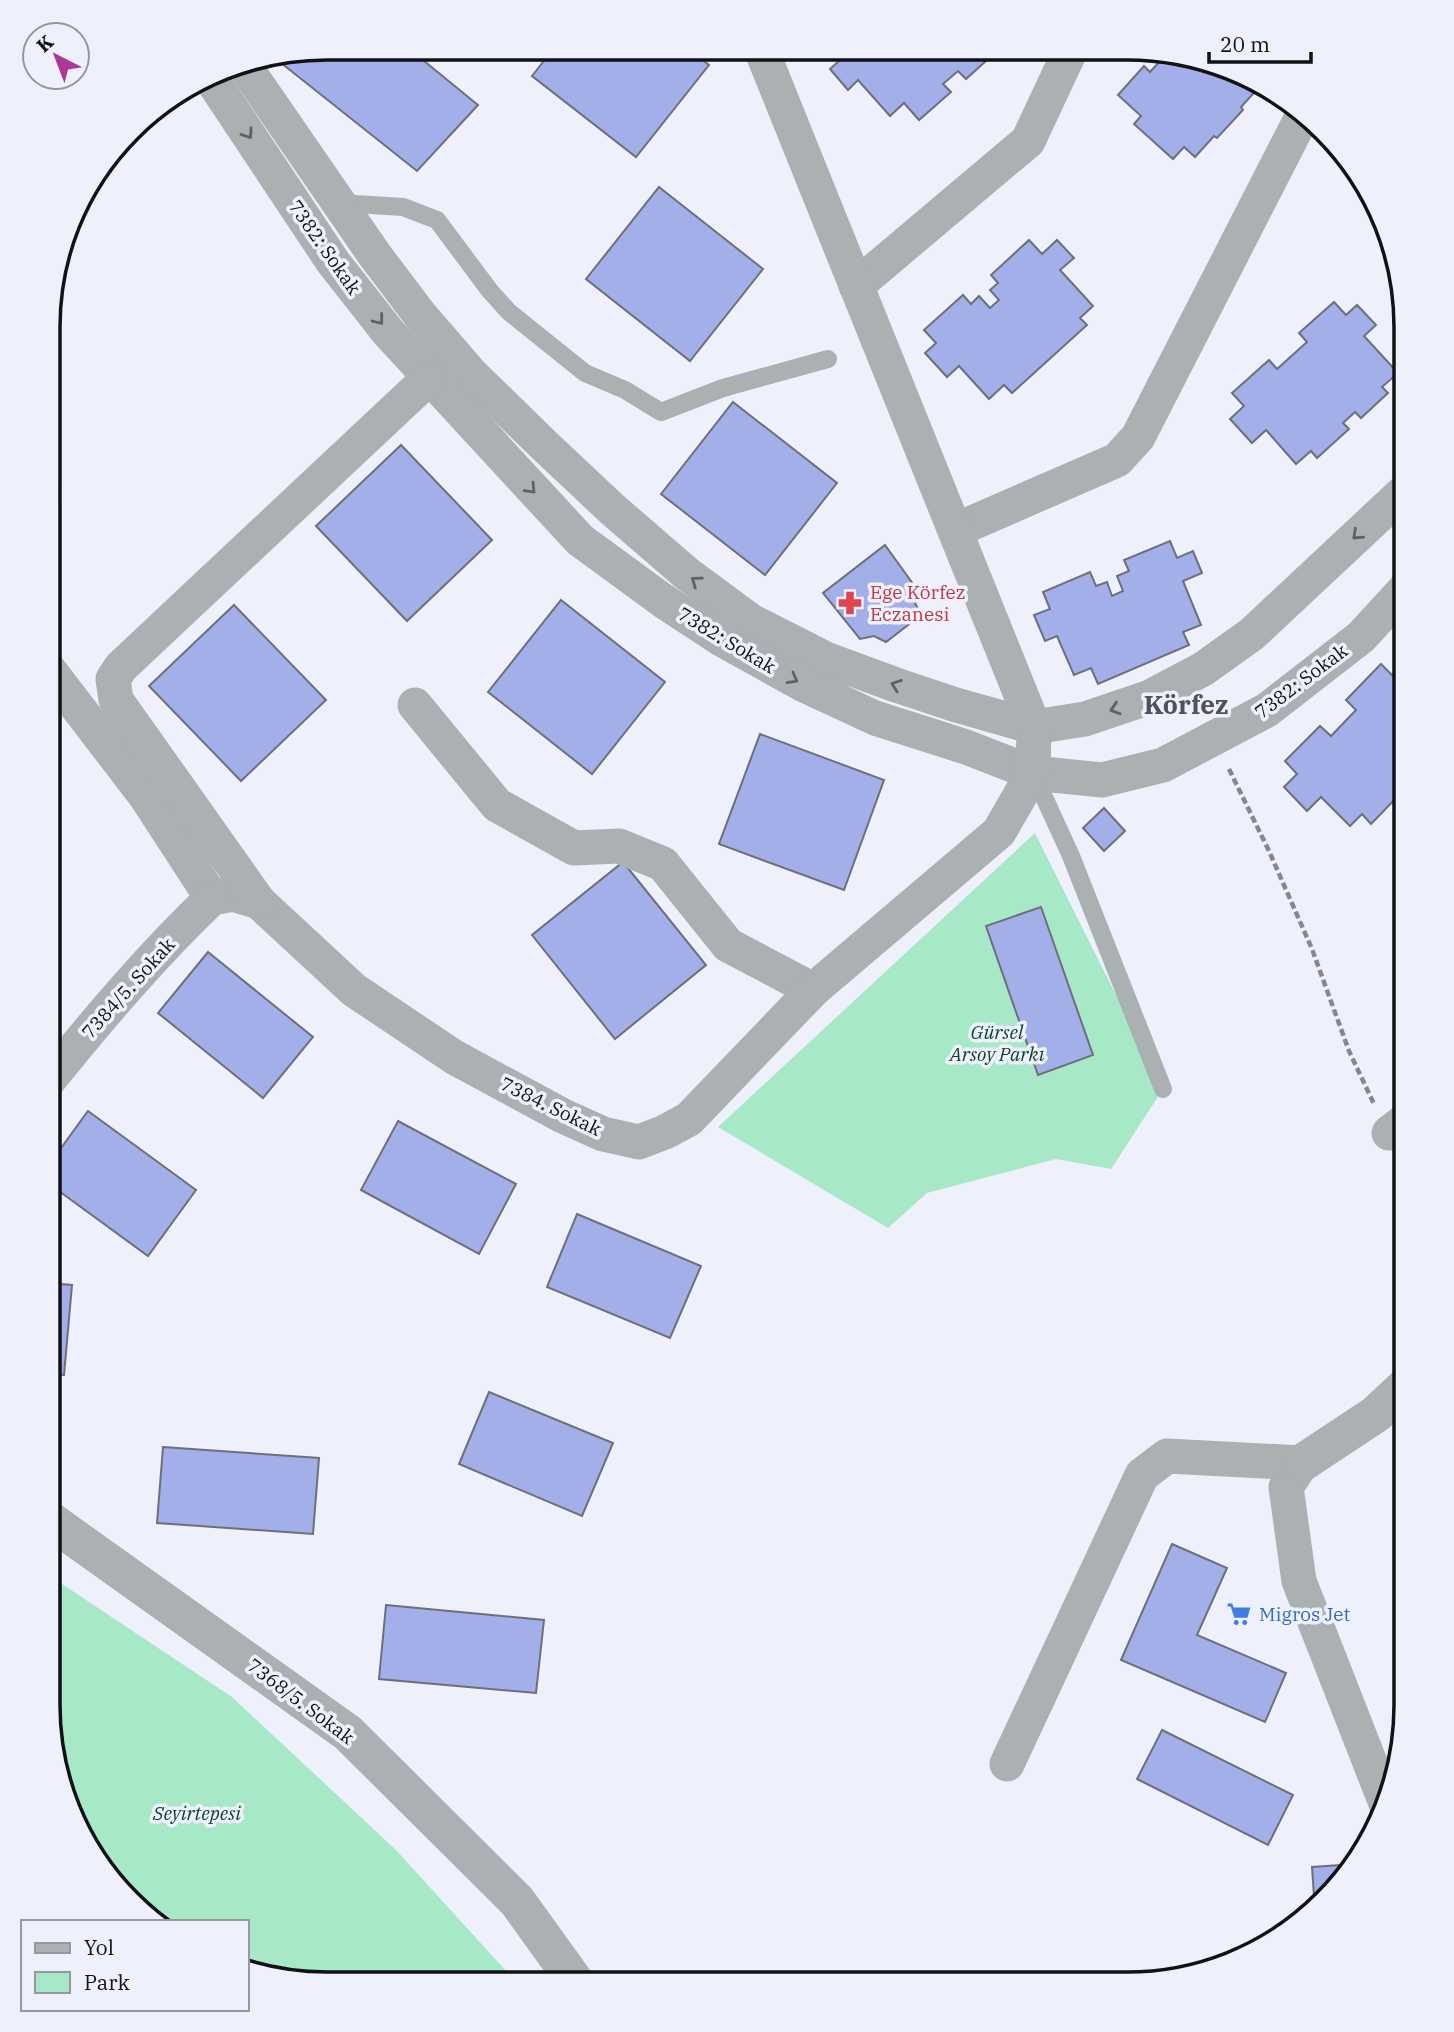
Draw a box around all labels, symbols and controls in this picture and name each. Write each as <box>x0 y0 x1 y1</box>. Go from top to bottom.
north arrow <box>21 21 91 91</box>
scale bar <box>1209 21 1310 65</box>
text: K <box>31 29 58 57</box>
text: 20 m <box>1220 30 1270 58</box>
one-way arrow <box>240 126 252 139</box>
street label: 7382: Sokak <box>284 195 366 299</box>
one-way arrow <box>370 312 383 325</box>
one-way arrow <box>523 481 536 494</box>
one-way arrow <box>1352 527 1365 540</box>
one-way arrow <box>691 576 704 589</box>
place label: Ege Körfez Eczanesi <box>870 580 965 626</box>
pharmacy icon: Ege Körfez Eczanesi <box>836 589 864 617</box>
street label: 7382: Sokak <box>674 601 780 679</box>
street label: 7382: Sokak <box>1250 638 1352 724</box>
one-way arrow <box>786 671 798 684</box>
one-way arrow <box>891 679 903 693</box>
district label: Körfez <box>1144 687 1228 721</box>
one-way arrow <box>1109 701 1122 715</box>
street label: 7384/5. Sokak <box>76 932 180 1044</box>
park label: Gürsel Arsoy Parkı <box>948 1020 1045 1066</box>
street label: 7384. Sokak <box>497 1071 605 1141</box>
supermarket icon: Migros Jet <box>1225 1600 1253 1628</box>
place label: Migros Jet <box>1259 1602 1350 1626</box>
street label: 7368/5. Sokak <box>243 1653 359 1749</box>
park label: Seyirtepesi <box>152 1801 241 1825</box>
legend <box>21 1920 248 2011</box>
text: Yol <box>84 1933 114 1961</box>
text: Park <box>84 1968 131 1996</box>

